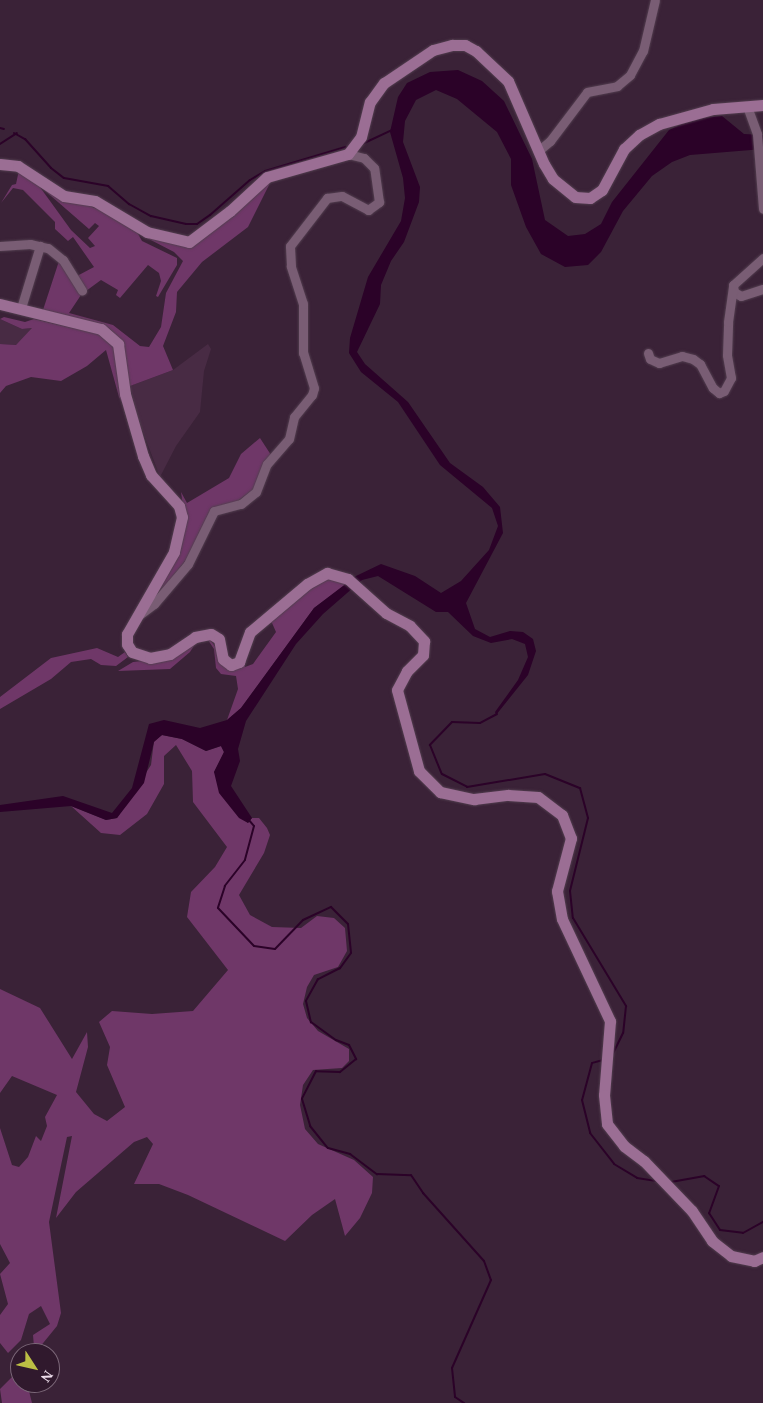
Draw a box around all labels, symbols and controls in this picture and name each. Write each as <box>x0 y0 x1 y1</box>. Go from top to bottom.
north arrow <box>10 1343 60 1393</box>
text: N <box>38 1368 56 1385</box>

